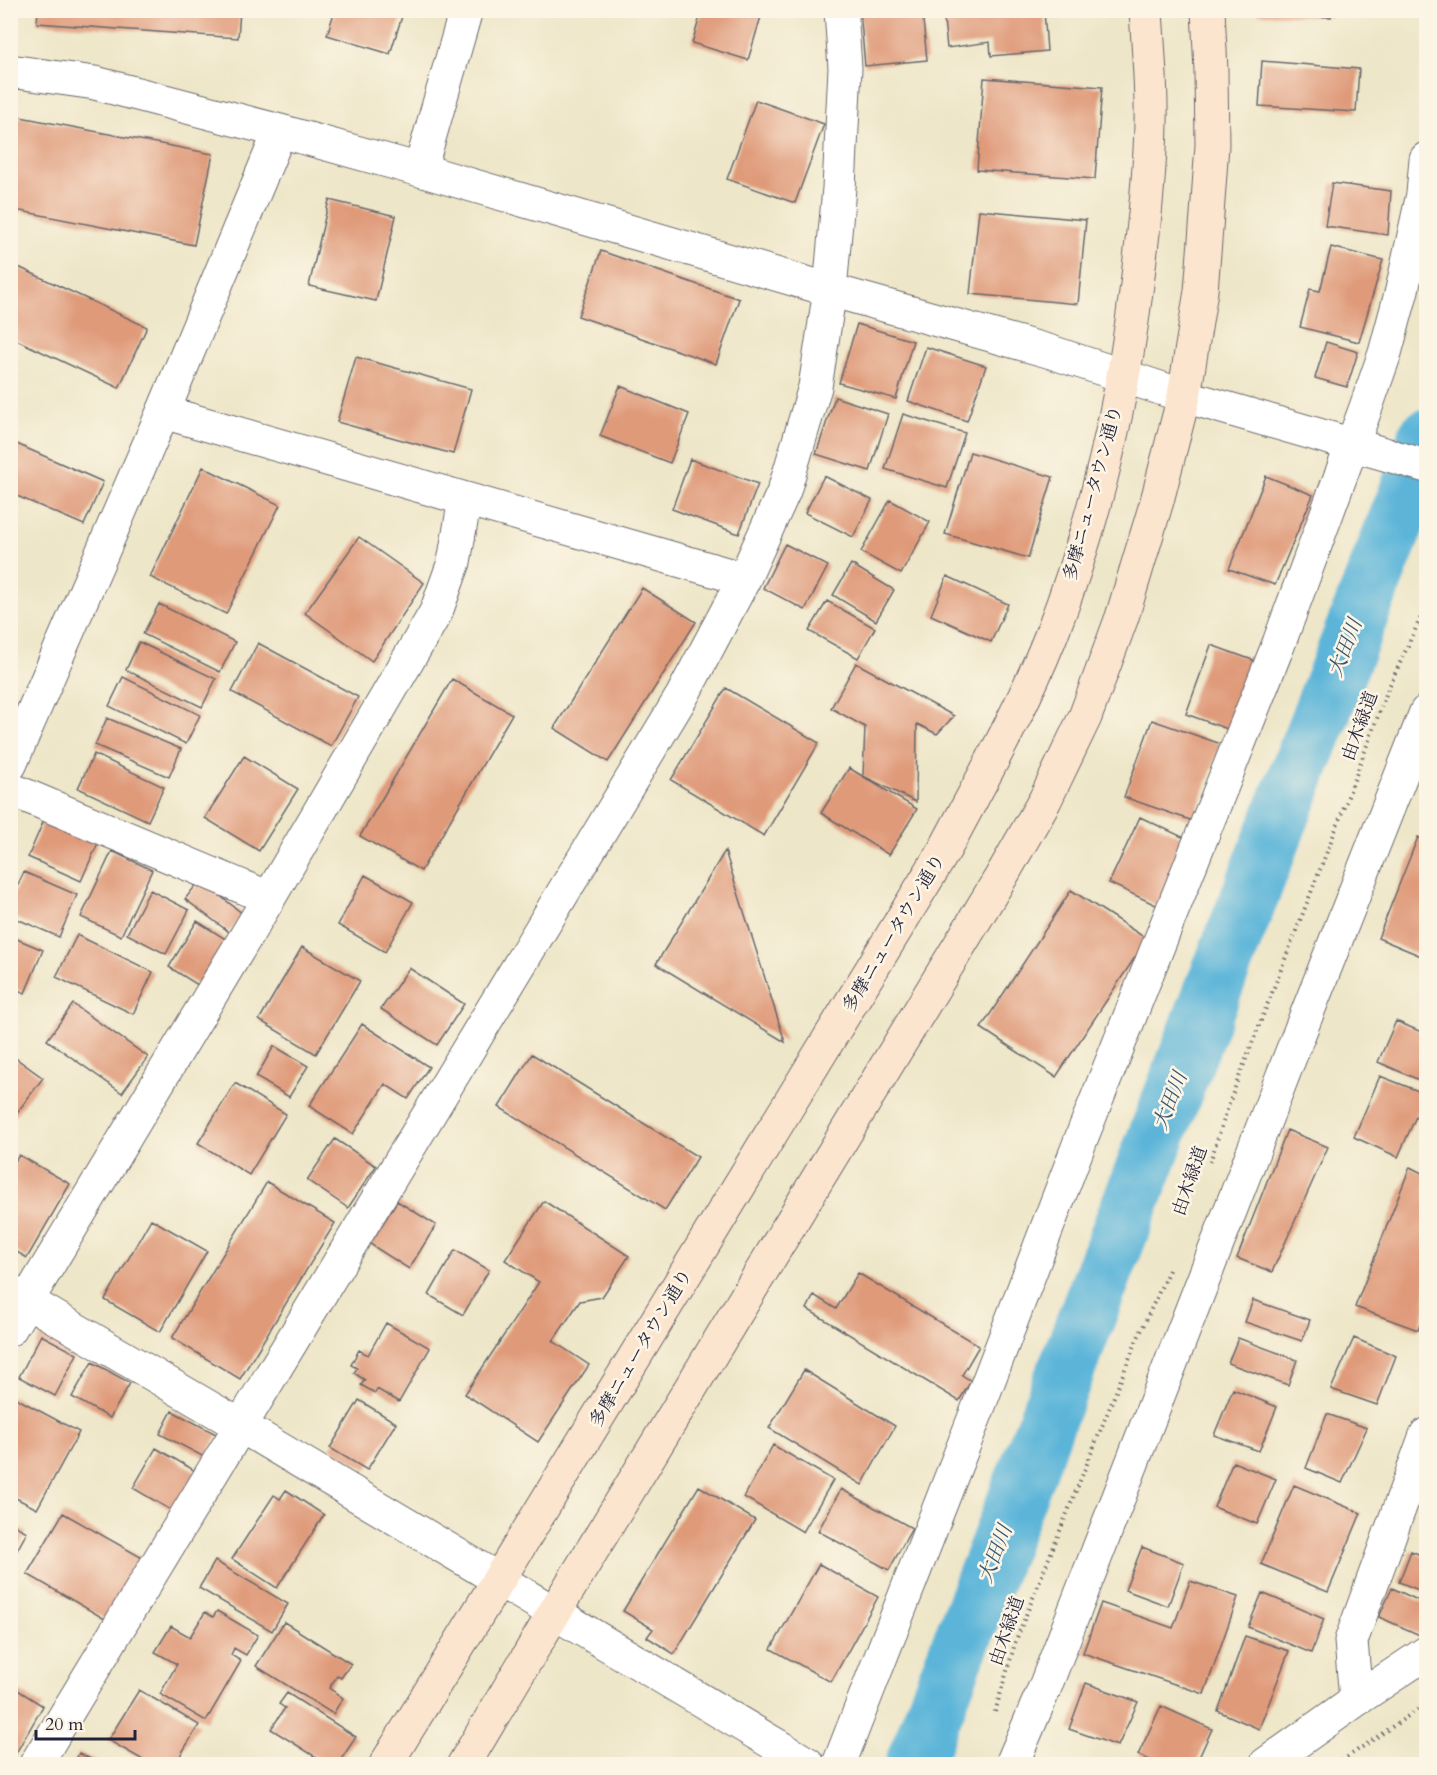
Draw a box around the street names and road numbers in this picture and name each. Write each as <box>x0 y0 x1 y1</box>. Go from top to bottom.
street label: 多摩ニュータウン通り <box>1058 403 1128 583</box>
street label: 由木緑道 <box>1336 688 1384 764</box>
street label: 多摩ニュータウン通り <box>837 849 951 1017</box>
street label: 由木緑道 <box>1166 1143 1214 1219</box>
street label: 多摩ニュータウン通り <box>584 1264 698 1432</box>
street label: 由木緑道 <box>983 1593 1031 1669</box>

